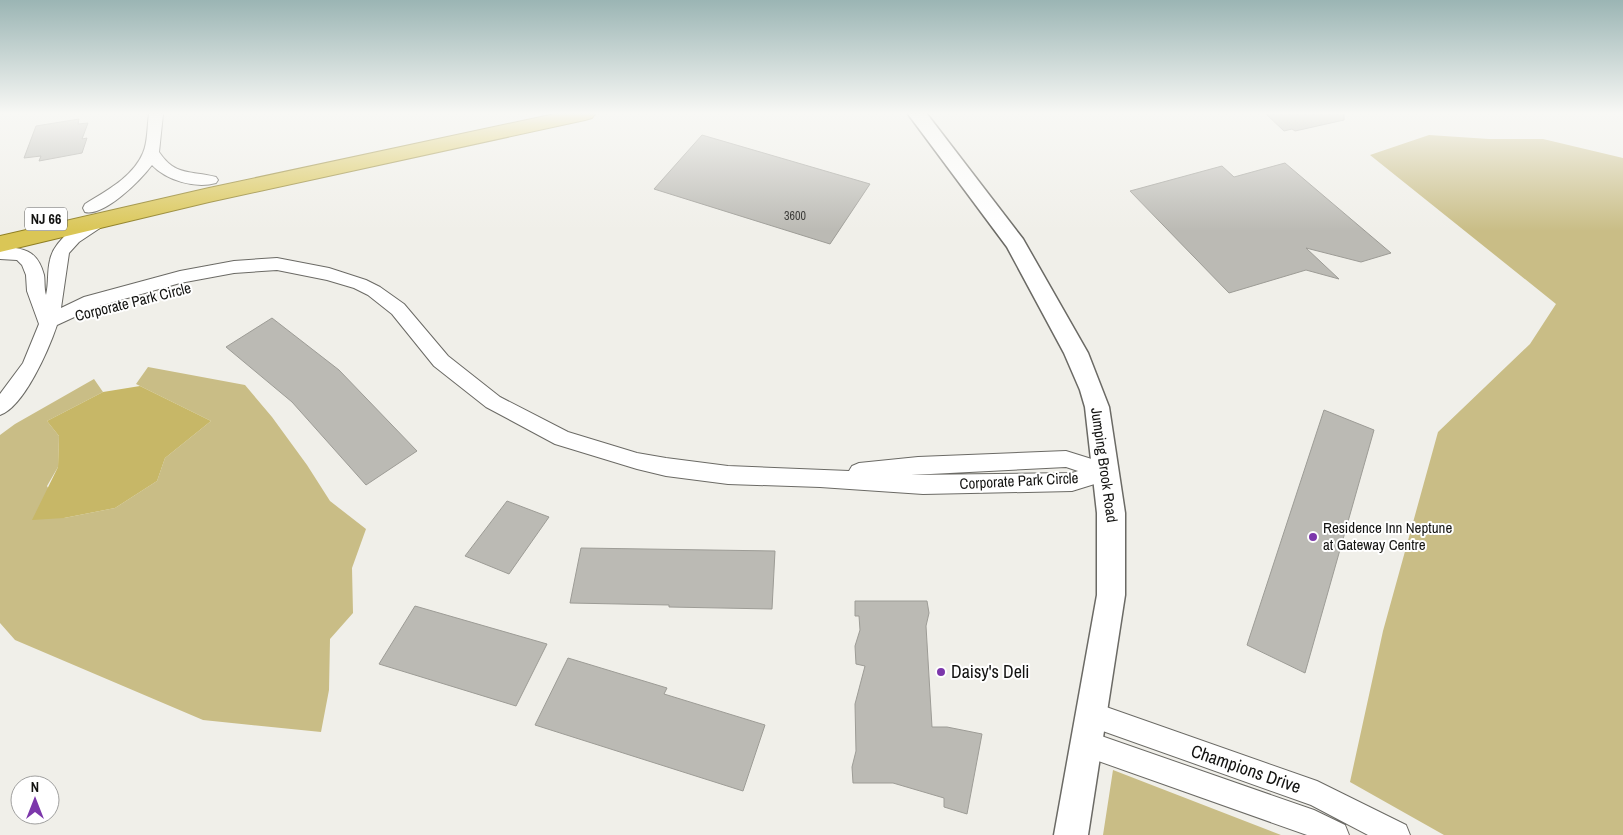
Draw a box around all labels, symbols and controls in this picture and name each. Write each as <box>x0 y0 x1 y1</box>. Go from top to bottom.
road number: NJ 66 <box>25 208 67 230</box>
house number: 3600 <box>784 208 806 224</box>
street label: Corporate Park Circle <box>73 277 193 326</box>
street label: Jumping Brook Road <box>1086 406 1123 524</box>
street label: Corporate Park Circle <box>959 467 1079 494</box>
place label: Residence Inn Neptune at Gateway Centre <box>1323 517 1452 555</box>
marker: Residence Inn Neptune at Gateway Centre <box>1307 531 1319 543</box>
place label: Daisy's Deli <box>951 659 1029 684</box>
marker: Daisy's Deli <box>935 666 947 678</box>
street label: Champions Drive <box>1188 738 1305 799</box>
north arrow <box>10 775 60 825</box>
text: N <box>31 778 39 796</box>

